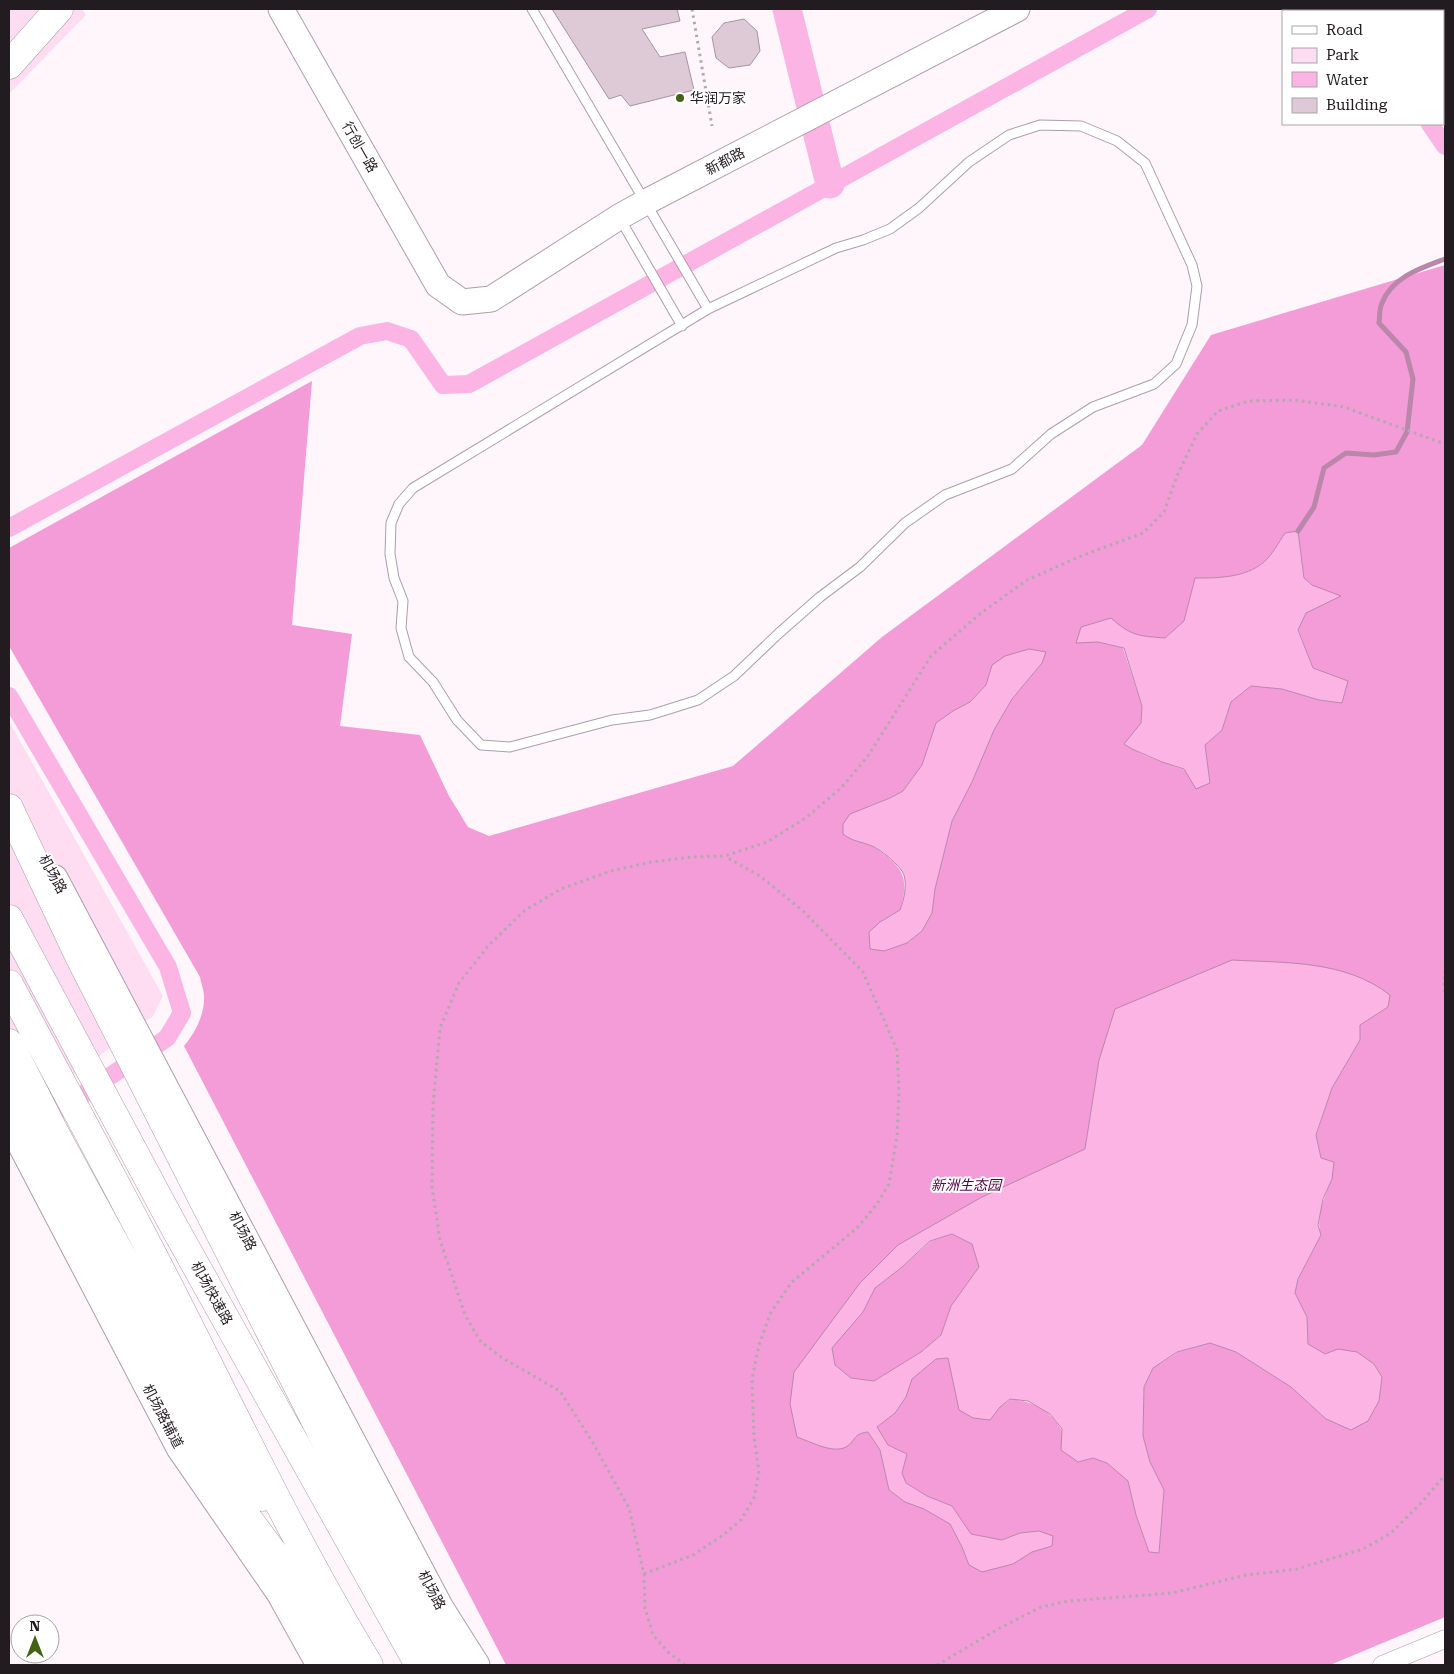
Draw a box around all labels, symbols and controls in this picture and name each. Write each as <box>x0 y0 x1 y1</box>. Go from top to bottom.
legend <box>1282 10 1444 125</box>
text: Road <box>1326 21 1363 39</box>
text: Park <box>1326 46 1360 64</box>
text: Water <box>1326 71 1368 89</box>
place label: 华润万家 <box>690 90 746 106</box>
marker: 华润万家 <box>674 92 686 104</box>
text: Building <box>1326 96 1388 114</box>
street label: 行创一路 <box>339 119 381 175</box>
street label: 新都路 <box>703 144 747 178</box>
street label: 机场路 <box>36 852 70 896</box>
park label: 新洲生态园 <box>931 1177 1003 1193</box>
street label: 机场路 <box>226 1209 260 1253</box>
street label: 机场快速路 <box>188 1259 236 1327</box>
street label: 机场路辅道 <box>140 1381 186 1451</box>
street label: 机场路 <box>415 1568 449 1612</box>
north arrow <box>10 1614 60 1664</box>
text: N <box>30 1618 41 1634</box>

